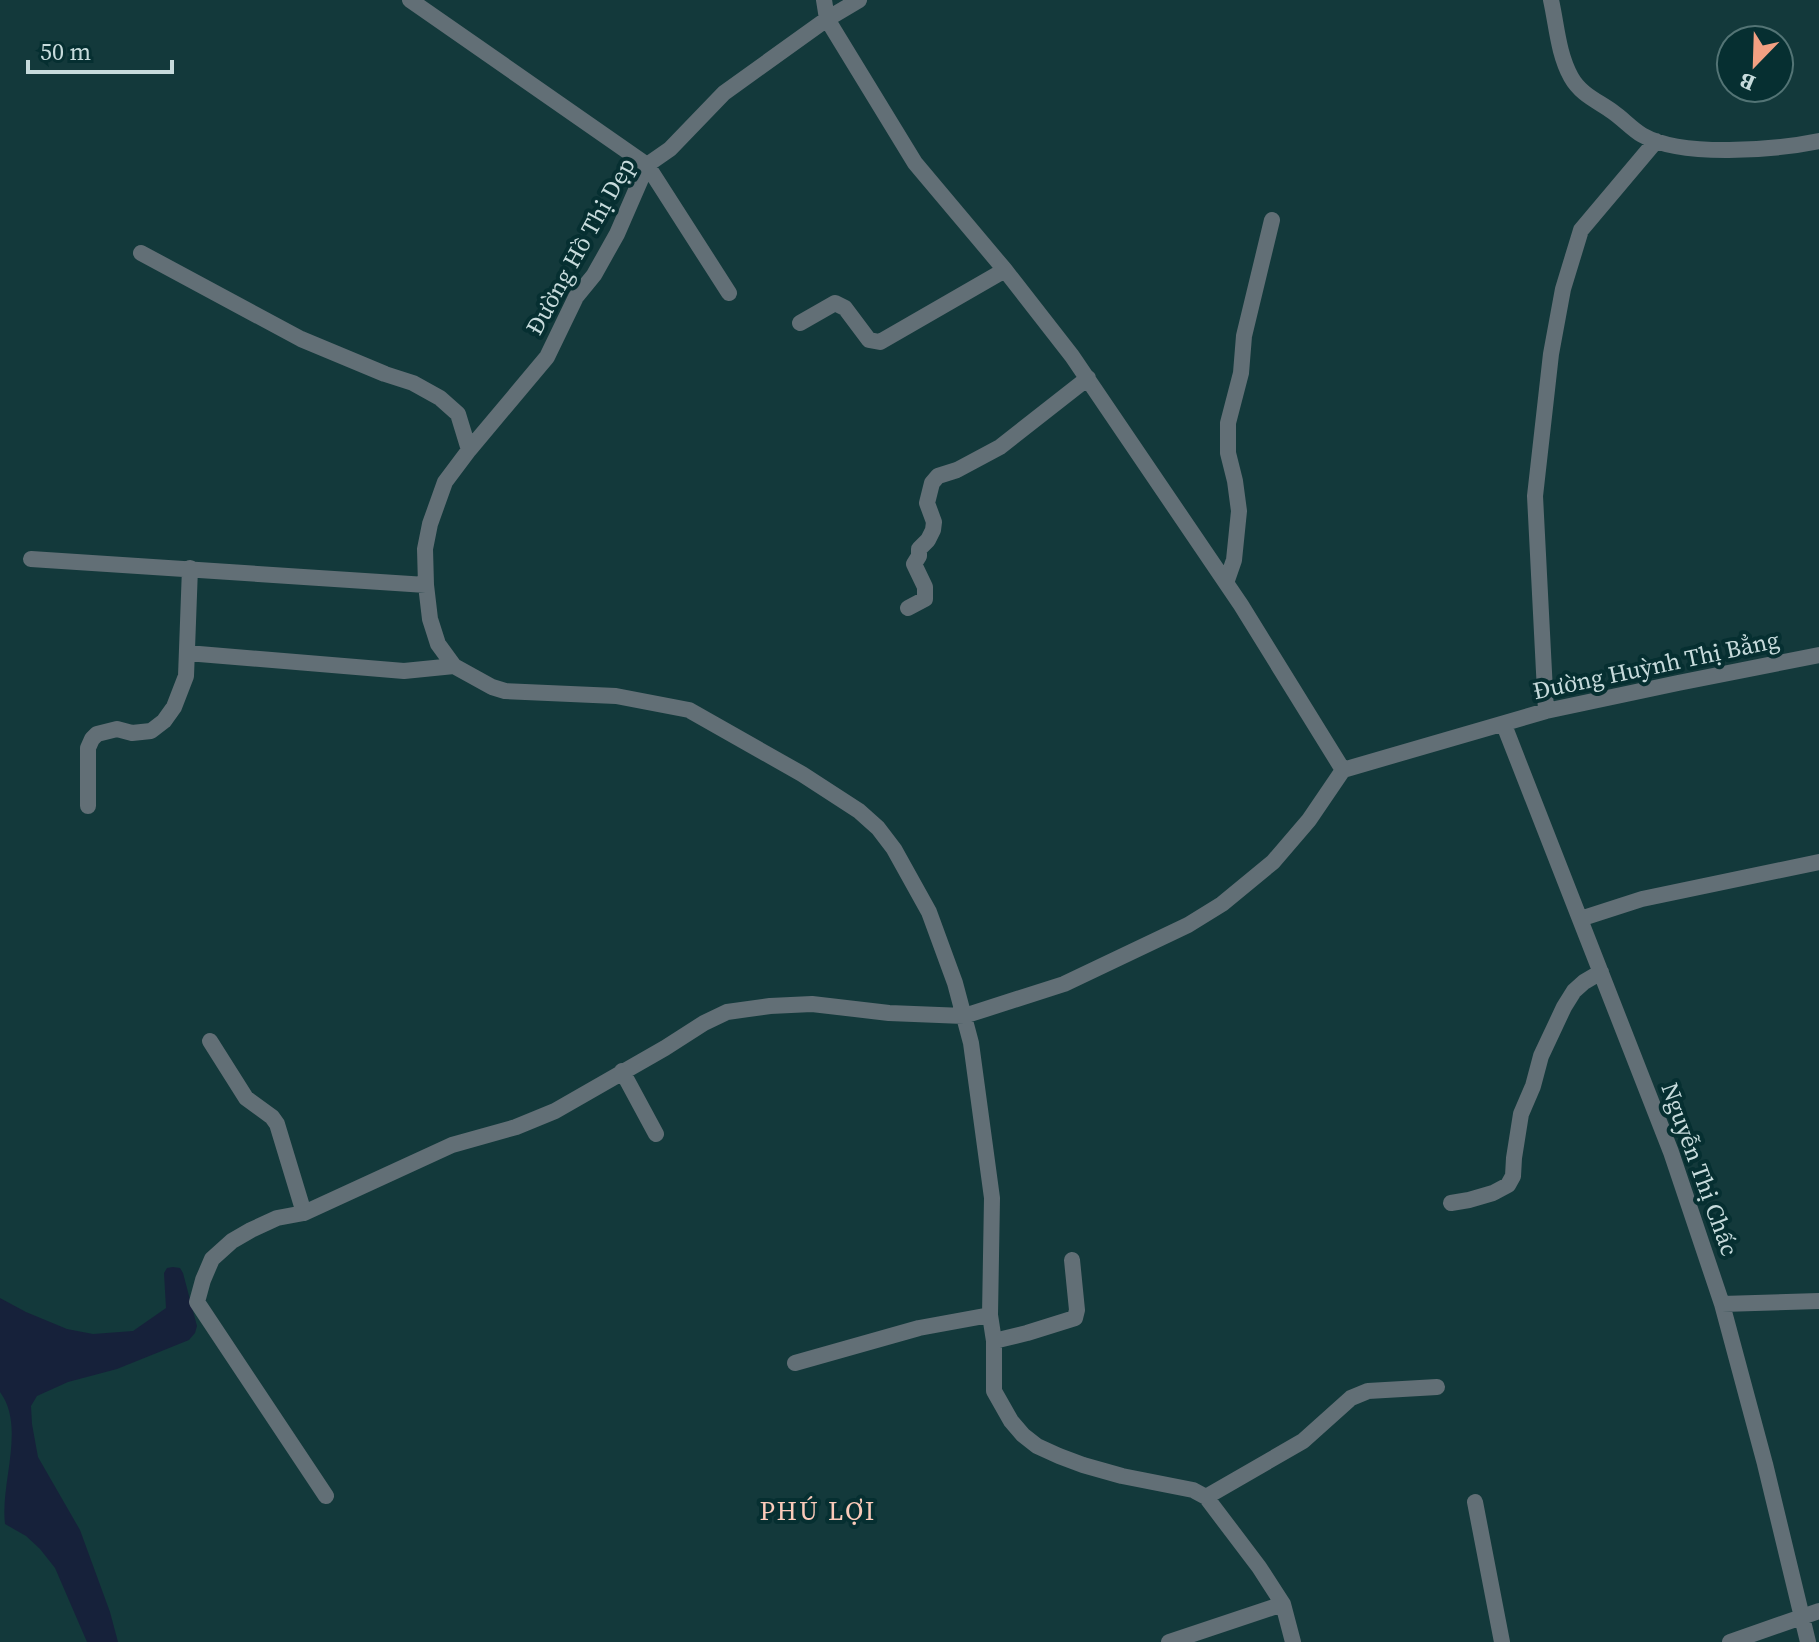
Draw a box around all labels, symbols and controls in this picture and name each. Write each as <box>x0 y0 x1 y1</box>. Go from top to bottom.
scale bar <box>28 24 172 74</box>
north arrow <box>1715 24 1795 104</box>
text: 50 m <box>40 35 91 68</box>
text: B <box>1735 66 1760 99</box>
street label: Đường Hồ Thị Dẹp <box>518 151 642 341</box>
street label: Đường Huỳnh Thị Bẳng <box>1530 623 1782 707</box>
street label: Nguyễn Thị Chấc <box>1653 1078 1747 1260</box>
district label: PHÚ LỢI <box>760 1493 876 1529</box>

